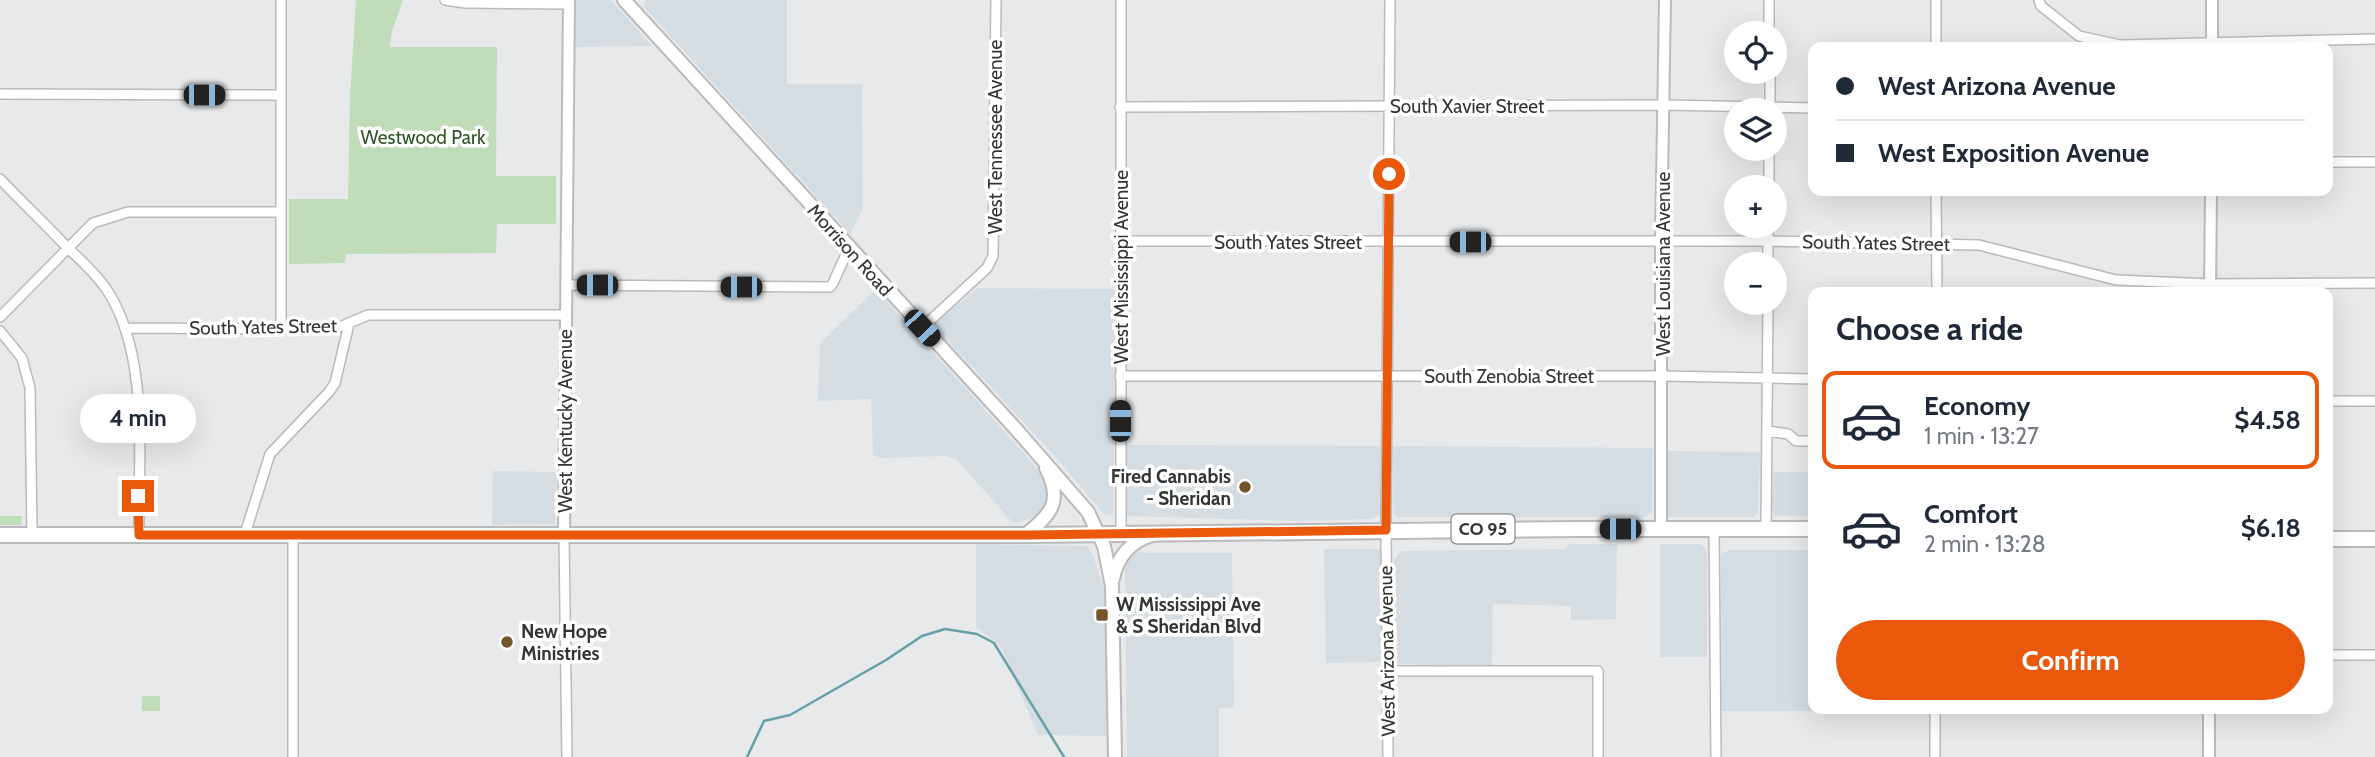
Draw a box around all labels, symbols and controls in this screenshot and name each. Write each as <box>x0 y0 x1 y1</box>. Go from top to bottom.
map controls <box>1724 21 1787 315</box>
button: locate <box>1724 21 1787 84</box>
street label: West Tennessee Avenue <box>984 39 1007 234</box>
text: West Arizona Avenue <box>1878 70 2116 102</box>
car <box>184 85 226 106</box>
street label: South Xavier Street <box>1390 95 1545 118</box>
button: layers <box>1724 98 1787 161</box>
park label: Westwood Park <box>361 126 486 149</box>
text: West Exposition Avenue <box>1878 137 2149 169</box>
route start <box>1373 158 1405 190</box>
street label: West Mississippi Avenue <box>1110 170 1133 364</box>
street label: West Louisiana Avenue <box>1652 171 1675 356</box>
button: + <box>1724 175 1787 238</box>
street label: Morrison Road <box>803 199 897 301</box>
street label: South Yates Street <box>1802 230 1951 256</box>
street label: South Yates Street <box>1214 231 1363 254</box>
car <box>1450 232 1492 253</box>
button: − <box>1724 252 1787 315</box>
car <box>577 275 619 296</box>
car <box>721 277 763 298</box>
car <box>900 305 945 351</box>
text: Choose a ride <box>1836 309 2023 348</box>
street label: South Yates Street <box>189 314 338 340</box>
street label: West Kentucky Avenue <box>554 329 577 513</box>
street label: South Zenobia Street <box>1424 365 1595 388</box>
icon: car <box>1840 389 1903 452</box>
text: Economy <box>1924 390 2030 422</box>
callout: 4 min <box>80 394 196 444</box>
car <box>1110 400 1131 442</box>
text: 4 min <box>109 404 167 432</box>
text: $4.58 <box>2234 404 2301 436</box>
text: 1 min · 13:27 <box>1924 422 2039 450</box>
place label: Fired Cannabis - Sheridan <box>1111 465 1231 510</box>
marker: Fired Cannabis - Sheridan <box>1237 479 1253 495</box>
route end <box>122 480 154 512</box>
icon: car <box>1840 497 1903 560</box>
text: Comfort <box>1924 498 2018 530</box>
text: $6.18 <box>2241 512 2301 544</box>
road number: CO 95 <box>1452 514 1514 544</box>
car <box>1600 519 1642 540</box>
text: 2 min · 13:28 <box>1924 530 2046 558</box>
street label: West Arizona Avenue <box>1374 565 1400 737</box>
place label: W Mississippi Ave & S Sheridan Blvd <box>1116 593 1261 638</box>
marker: W Mississippi Ave & S Sheridan Blvd <box>1094 607 1110 623</box>
place label: New Hope Ministries <box>521 620 607 665</box>
button: Confirm <box>1836 620 2305 700</box>
marker: New Hope Ministries <box>499 634 515 650</box>

